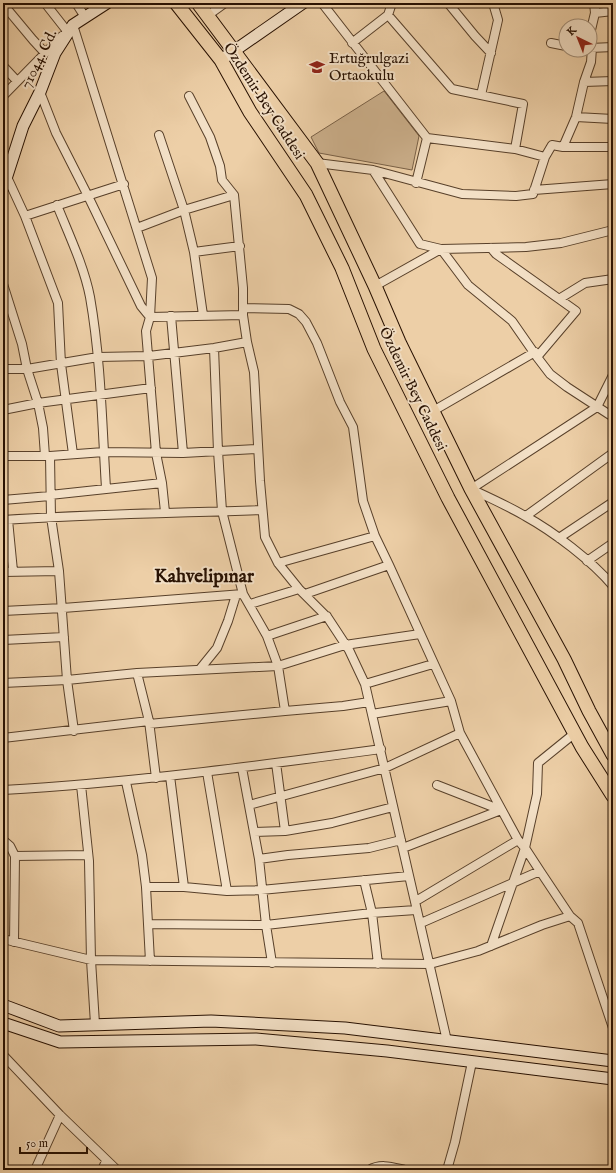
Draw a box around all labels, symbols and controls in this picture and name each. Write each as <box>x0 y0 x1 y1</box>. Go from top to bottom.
north arrow <box>558 18 598 58</box>
text: K <box>564 23 580 39</box>
street label: 71044. Cd. <box>17 26 61 92</box>
street label: Özdemir Bey Caddesi <box>219 39 309 163</box>
place label: Ertuğrulgazi Ortaokulu <box>329 49 409 85</box>
school or university icon: Ertuğrulgazi Ortaokulu <box>308 58 326 76</box>
street label: Özdemir Bey Caddesi <box>375 324 451 454</box>
district label: Kahvelipınar <box>154 565 255 589</box>
scale bar <box>20 1129 87 1155</box>
text: 50 m <box>26 1136 48 1151</box>

